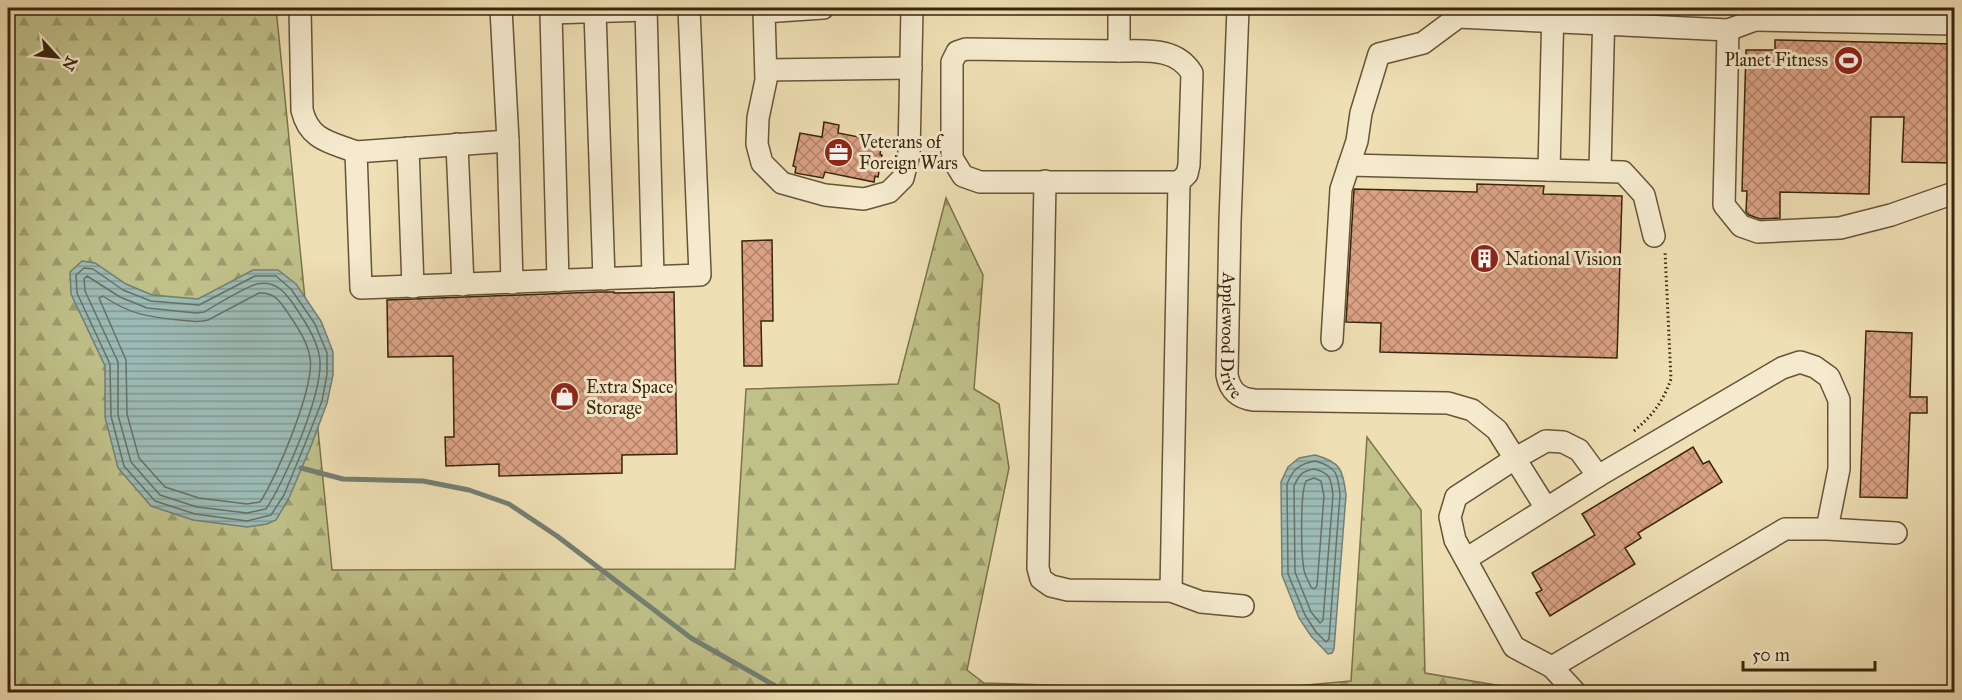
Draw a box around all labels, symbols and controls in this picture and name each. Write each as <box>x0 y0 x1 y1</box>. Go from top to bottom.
north arrow <box>27 27 87 87</box>
sports icon: Planet Fitness <box>1833 44 1865 76</box>
place label: Planet Fitness <box>1724 49 1828 71</box>
text: N <box>58 53 81 74</box>
place label: Veterans of Foreign Wars <box>858 131 958 175</box>
office icon: Veterans of Foreign Wars <box>822 136 854 168</box>
building icon: National Vision <box>1468 243 1500 275</box>
place label: National Vision <box>1505 248 1622 270</box>
street label: Applewood Drive <box>1216 271 1246 404</box>
place label: Extra Space Storage <box>586 376 674 420</box>
shop icon: Extra Space Storage <box>549 381 581 413</box>
scale bar <box>1743 634 1875 672</box>
text: 50 m <box>1752 644 1790 666</box>

